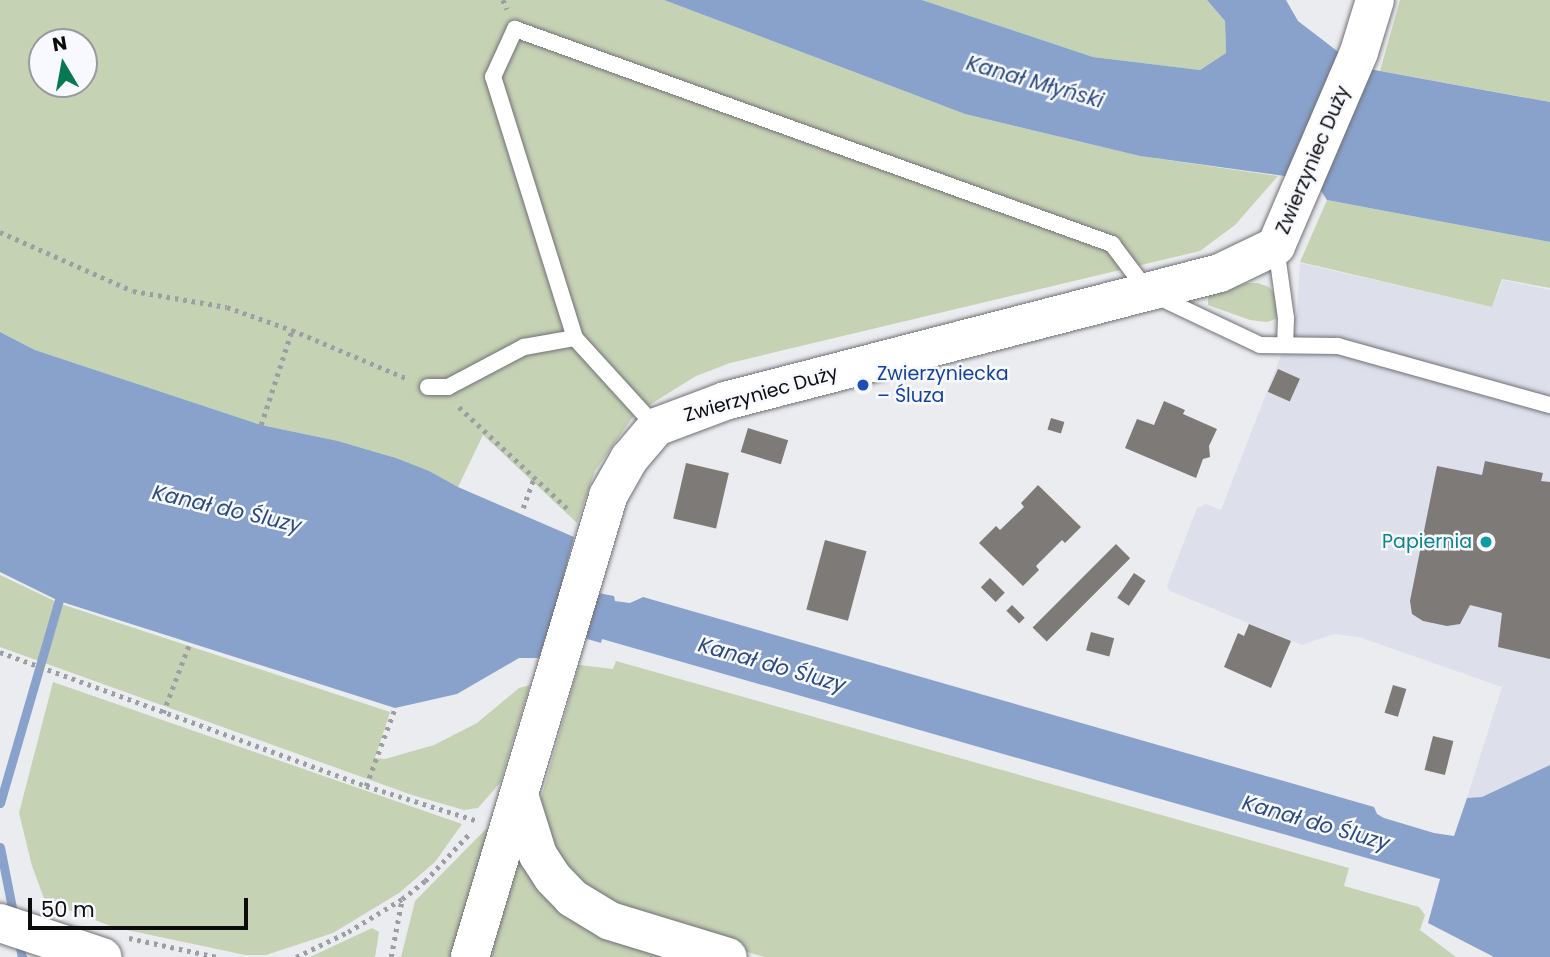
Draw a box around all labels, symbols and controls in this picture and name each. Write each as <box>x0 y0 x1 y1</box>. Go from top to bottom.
north arrow <box>28 28 98 98</box>
text: N <box>50 29 69 58</box>
water label: Kanał Młyński <box>964 50 1106 114</box>
street label: Zwierzyniec Duży <box>1271 82 1355 238</box>
street label: Zwierzyniec Duży <box>681 361 841 427</box>
place label: Zwierzyniecka – Śluza <box>877 363 1009 407</box>
marker: Zwierzyniecka – Śluza <box>855 377 871 393</box>
water label: Kanał do Śluzy <box>150 480 304 538</box>
place label: Papiernia <box>1382 531 1472 553</box>
marker: Papiernia <box>1478 534 1494 550</box>
water label: Kanał do Śluzy <box>695 632 849 698</box>
water label: Kanał do Śluzy <box>1239 790 1393 856</box>
scale bar <box>32 884 252 928</box>
text: 50 m <box>41 895 95 924</box>

